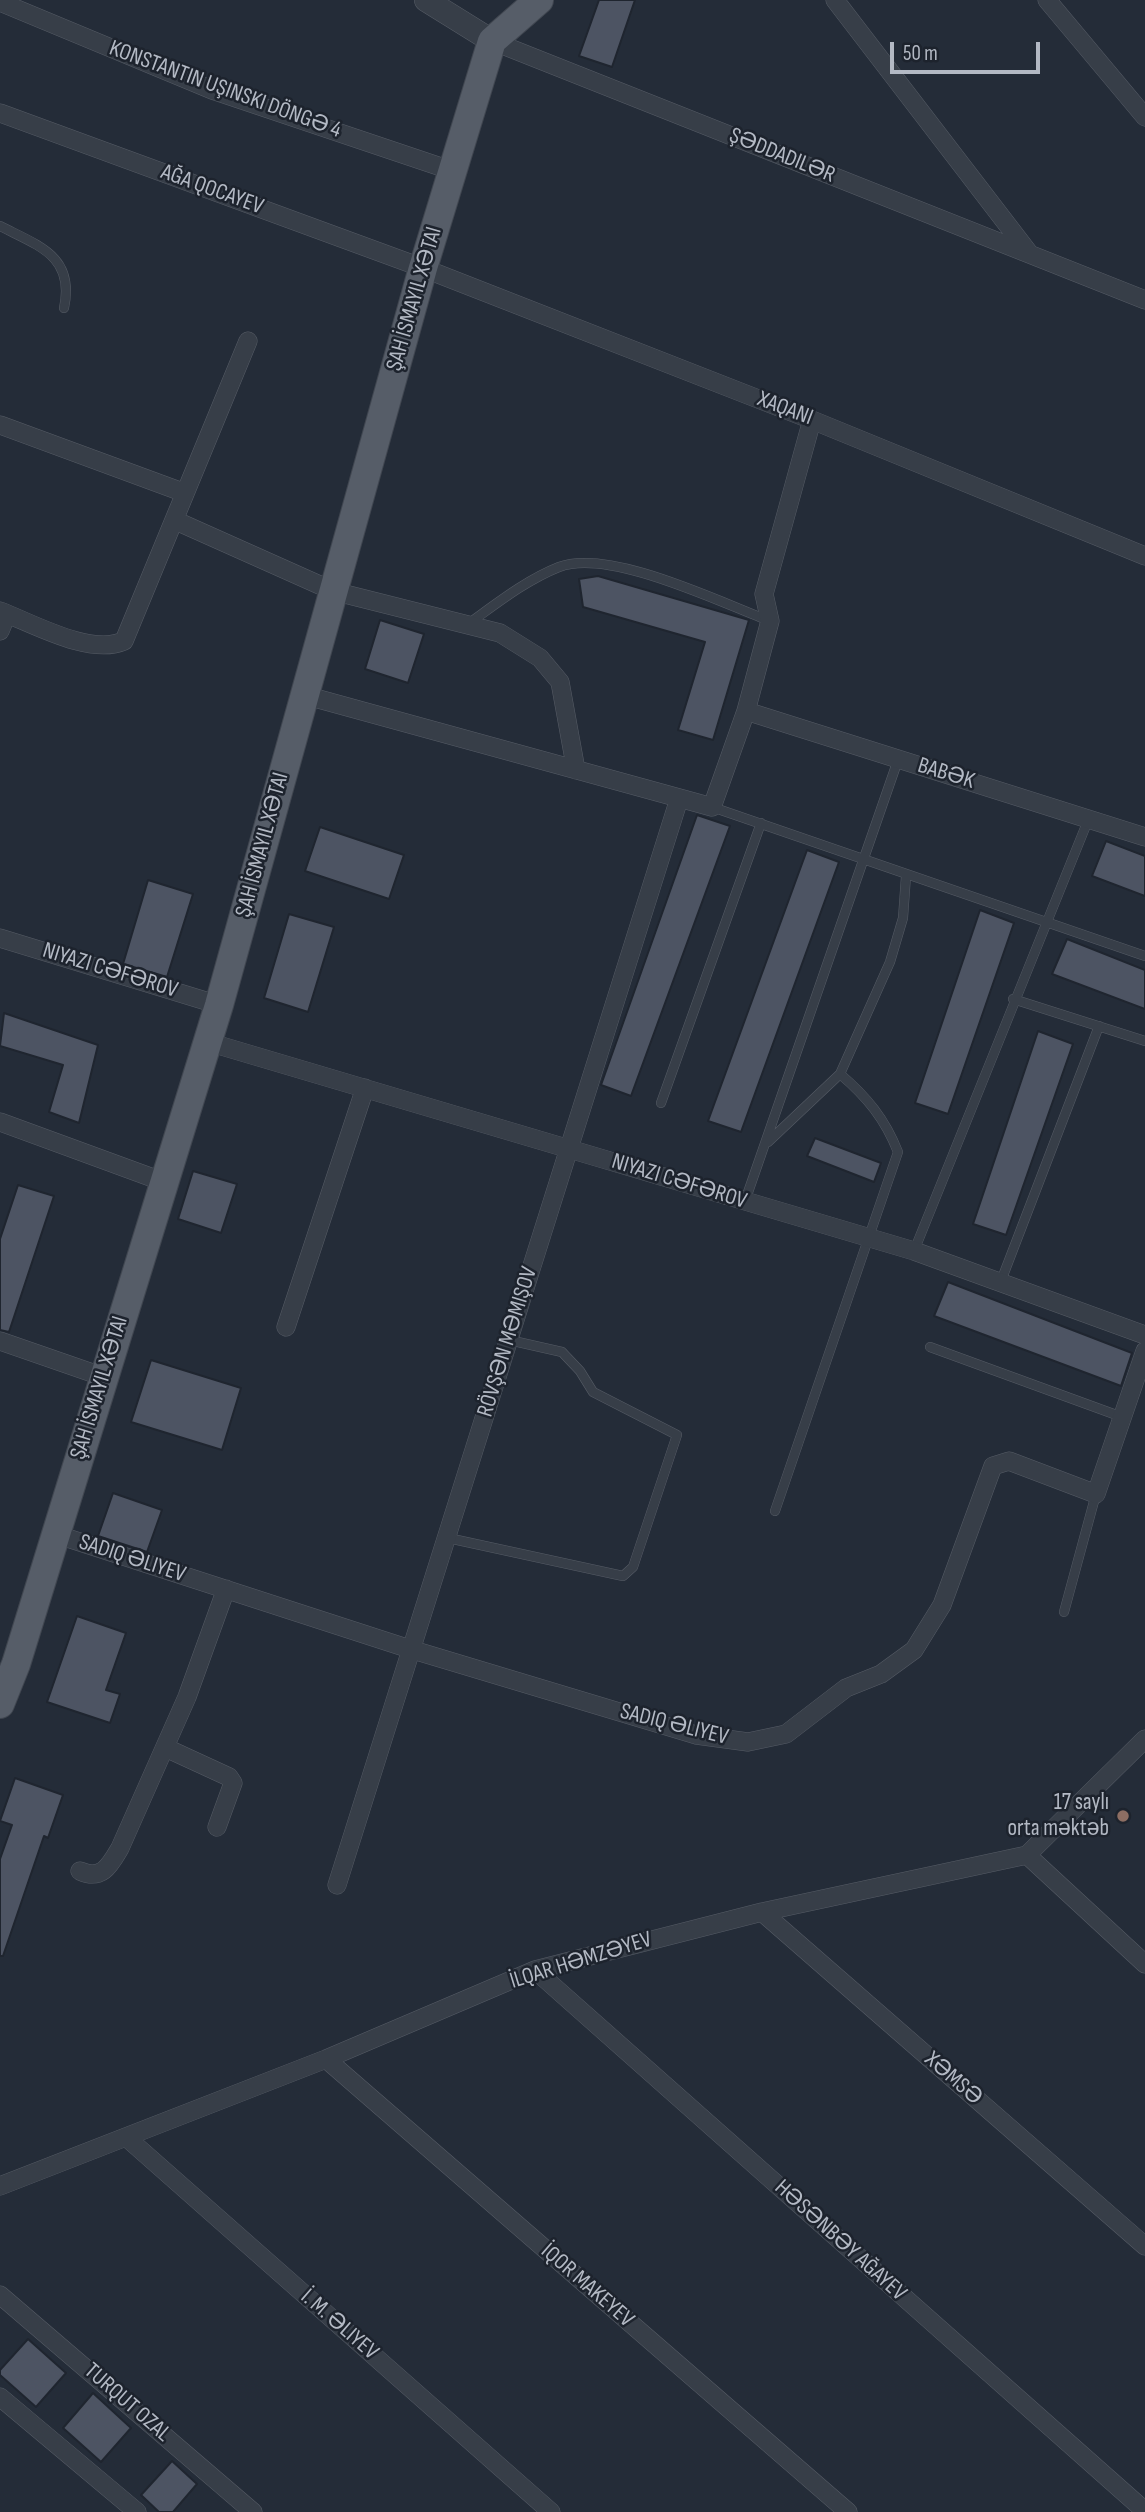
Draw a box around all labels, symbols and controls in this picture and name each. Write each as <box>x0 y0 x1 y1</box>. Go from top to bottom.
scale bar <box>893 28 1044 72</box>
street label: KONSTANTIN UŞINSKI DÖNGƏ 4 <box>105 35 345 145</box>
text: 50 m <box>903 41 938 66</box>
street label: ŞƏDDADILƏR <box>725 122 839 190</box>
street label: AĞA QOCAYEV <box>157 159 267 221</box>
street label: ŞAH İSMAYIL XƏTAI <box>381 224 449 374</box>
street label: XAQANI <box>753 386 817 432</box>
street label: BABƏK <box>914 752 978 796</box>
street label: ŞAH İSMAYIL XƏTAI <box>230 770 296 920</box>
street label: NIYAZI CƏFƏROV <box>39 937 181 1005</box>
street label: NIYAZI CƏFƏROV <box>608 1148 750 1216</box>
street label: RÖVŞƏN MƏMIŞOV <box>472 1264 544 1420</box>
street label: ŞAH İSMAYIL XƏTAI <box>65 1313 135 1463</box>
street label: SADIQ ƏLIYEV <box>75 1529 189 1589</box>
street label: SADIQ ƏLIYEV <box>617 1698 731 1752</box>
place label: 17 saylı orta məktəb <box>1007 1789 1109 1843</box>
marker: 17 saylı orta məktəb <box>1115 1808 1131 1824</box>
street label: İLQAR HƏMZƏYEV <box>507 1926 655 1996</box>
street label: XƏMSƏ <box>918 2046 988 2112</box>
street label: HƏSƏNBƏY AĞAYEV <box>768 2174 912 2308</box>
street label: İQOR MAKEYEV <box>535 2238 639 2334</box>
street label: İ. M. ƏLIYEV <box>294 2284 384 2366</box>
street label: TURQUT OZAL <box>78 2358 176 2448</box>

